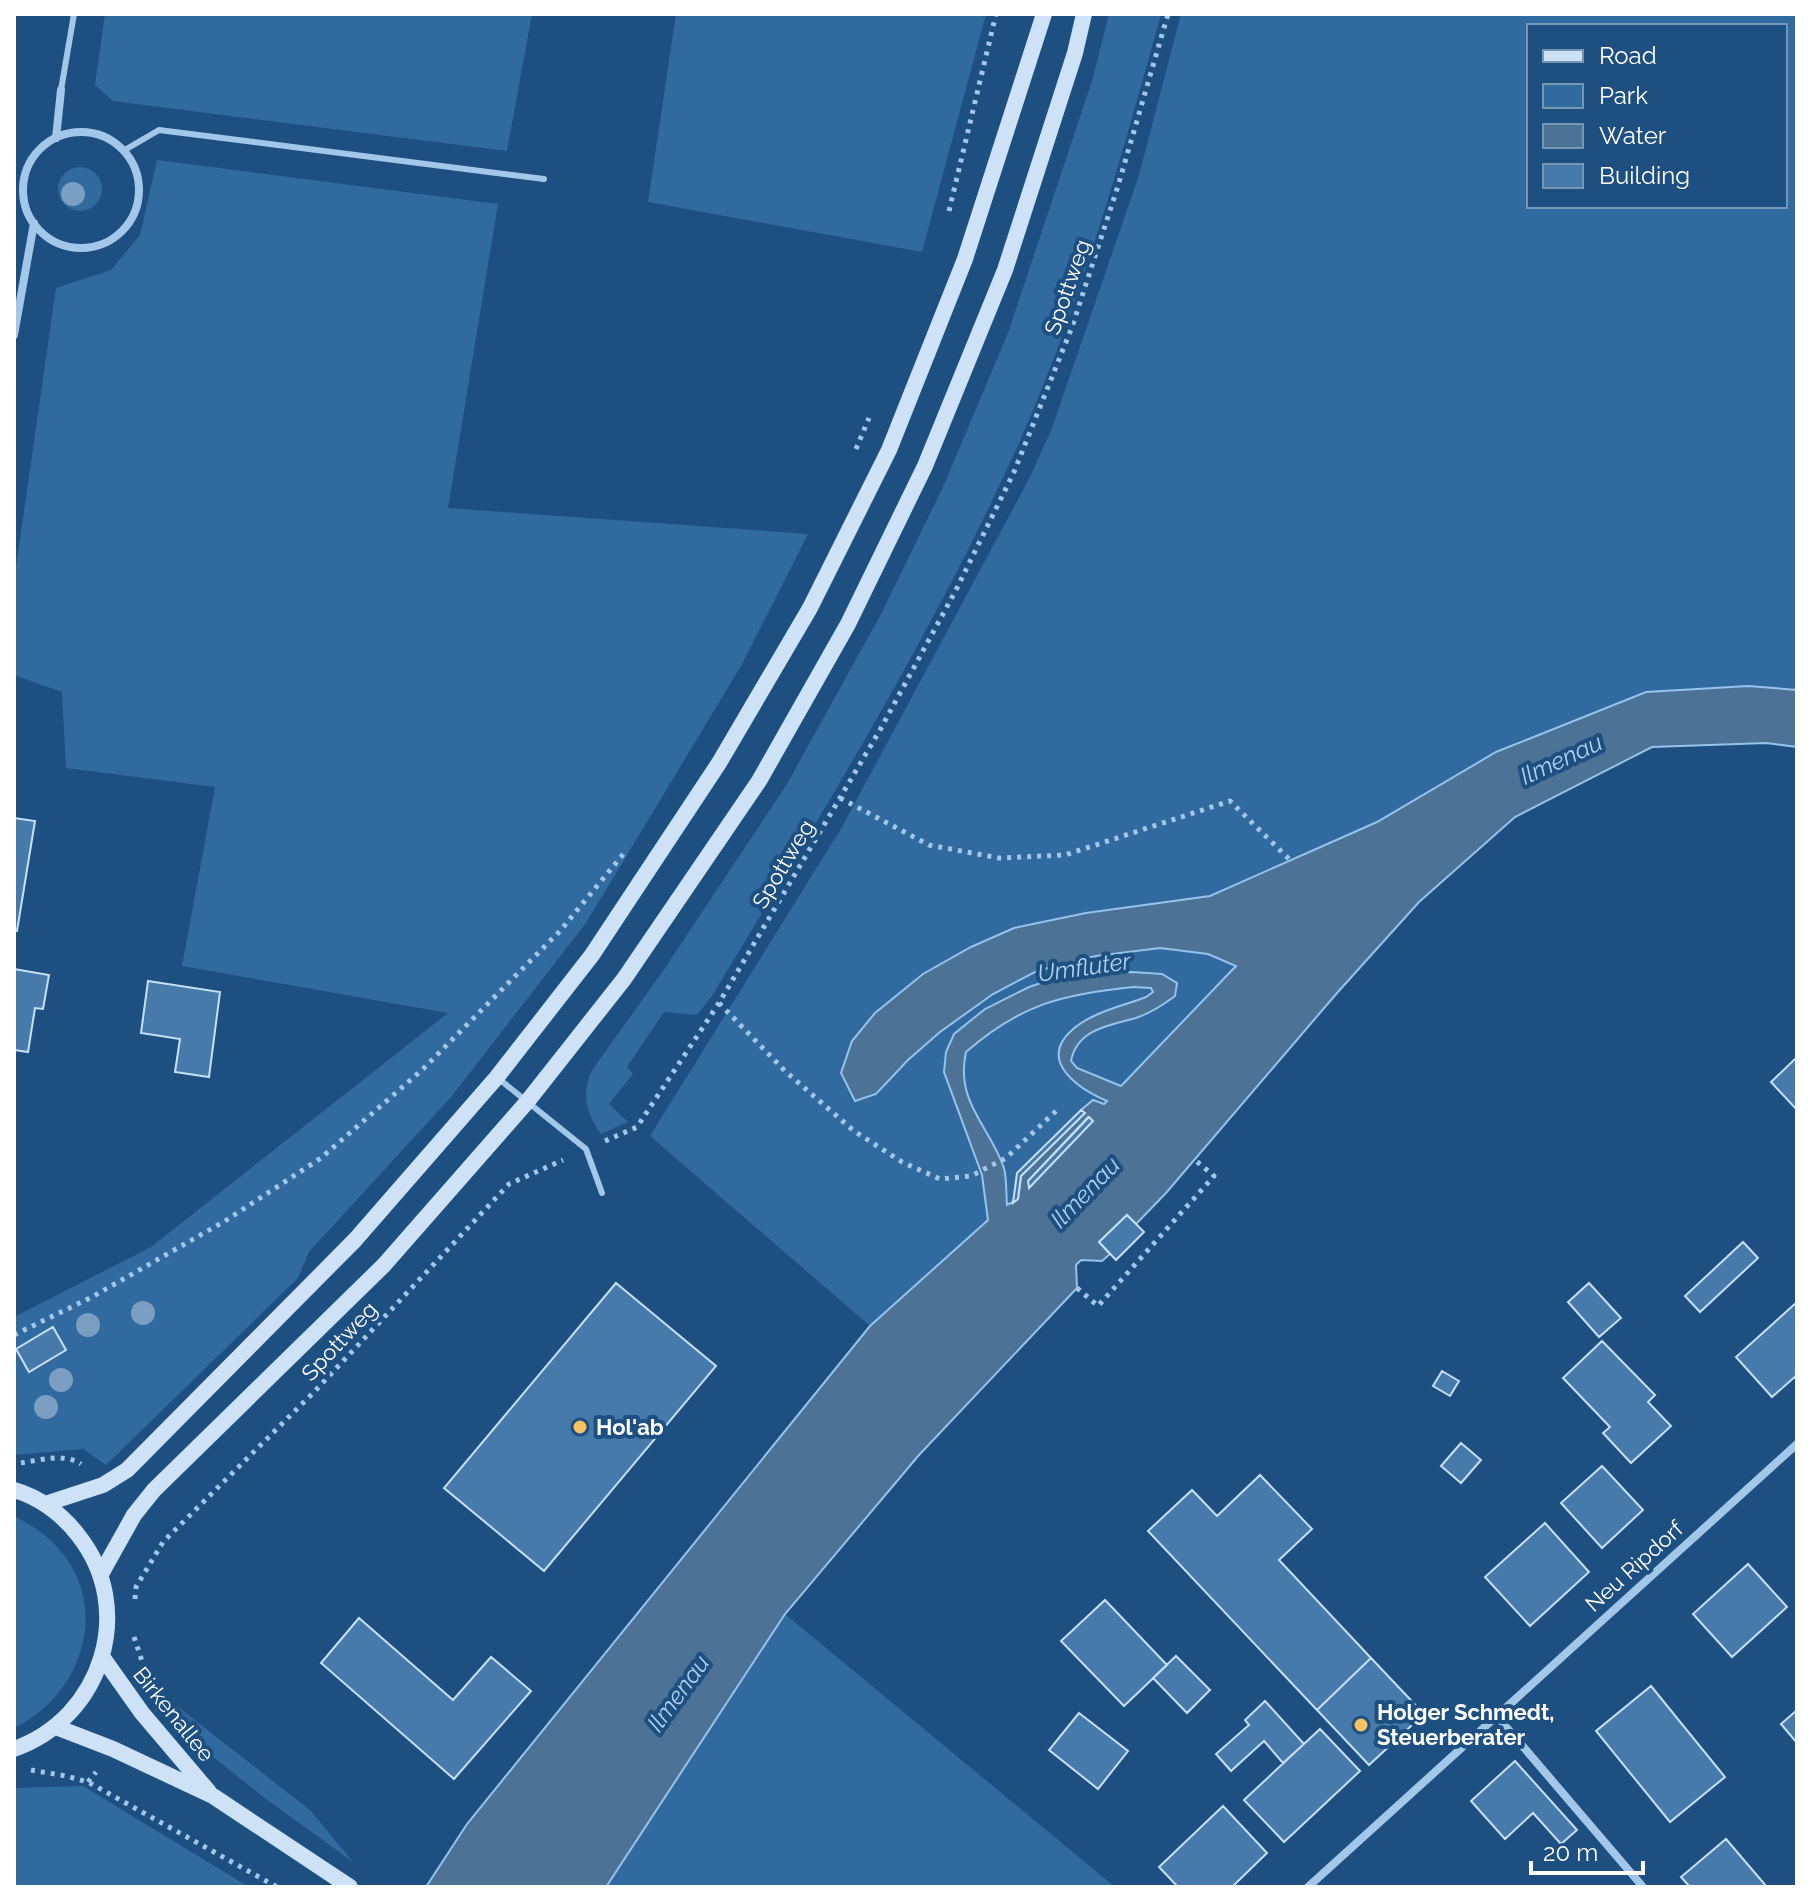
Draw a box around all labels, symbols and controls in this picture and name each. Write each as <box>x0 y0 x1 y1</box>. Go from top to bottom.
legend <box>1527 24 1787 208</box>
text: Road <box>1599 41 1657 70</box>
text: Park <box>1599 81 1648 110</box>
text: Water <box>1599 121 1667 150</box>
text: Building <box>1599 161 1690 190</box>
street label: Spottweg <box>1039 236 1095 338</box>
water label: Ilmenau <box>1515 727 1607 791</box>
street label: Spottweg <box>746 815 820 913</box>
water label: Umfluter <box>1036 946 1133 988</box>
water label: Ilmenau <box>1044 1150 1126 1234</box>
street label: Spottweg <box>296 1296 382 1386</box>
place label: Hol'ab <box>596 1414 664 1440</box>
marker: Hol'ab <box>571 1418 589 1436</box>
street label: Neu Ripdorf <box>1580 1515 1689 1617</box>
water label: Ilmenau <box>641 1649 715 1737</box>
street label: Birkenallee <box>128 1662 220 1766</box>
place label: Holger Schmedt, Steuerberater <box>1377 1699 1554 1750</box>
marker: Holger Schmedt, Steuerberater <box>1352 1716 1370 1734</box>
scale bar <box>1531 1825 1643 1875</box>
text: 20 m <box>1543 1838 1598 1867</box>

